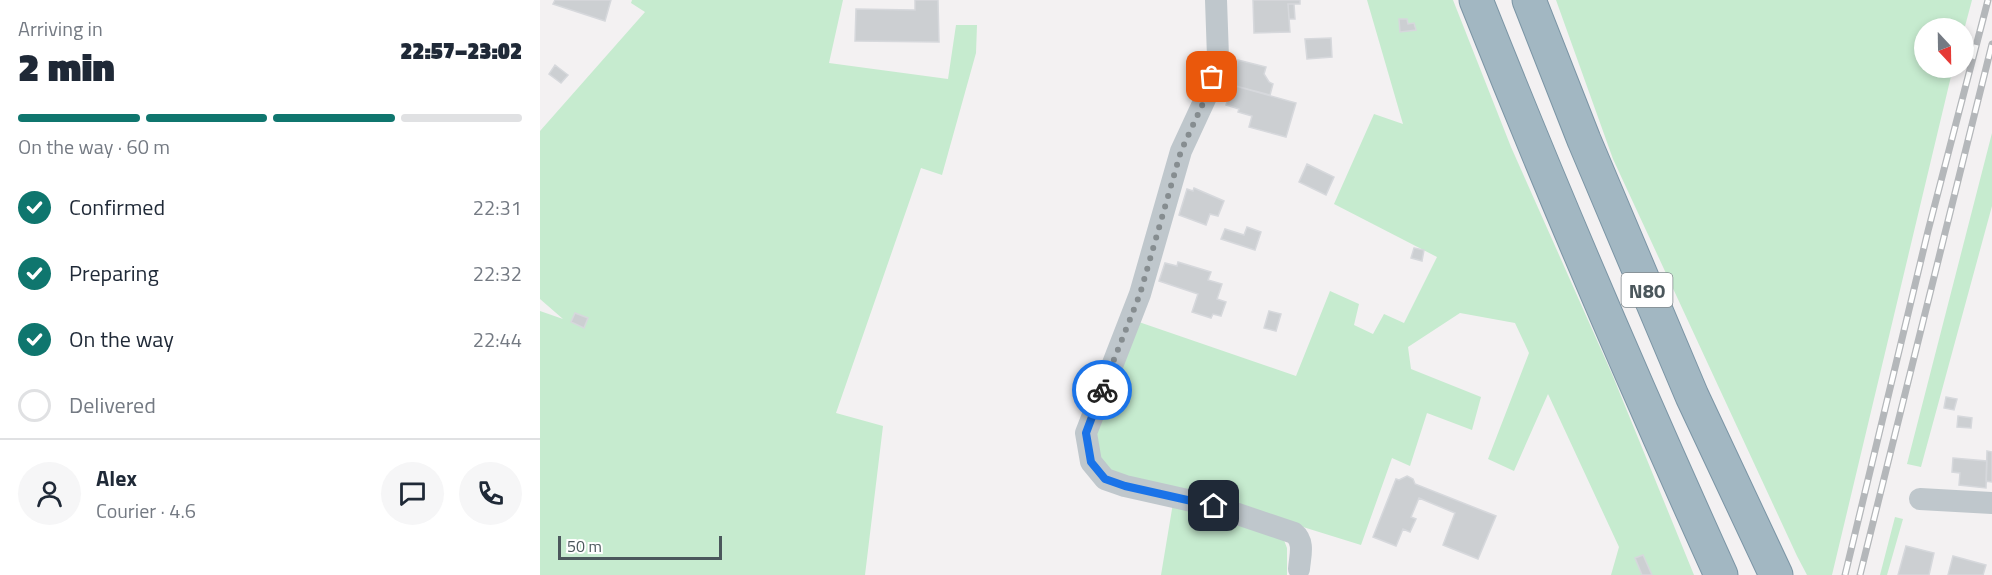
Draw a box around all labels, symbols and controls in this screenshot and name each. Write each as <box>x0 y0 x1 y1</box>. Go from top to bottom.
text: Arriving in <box>18 13 103 44</box>
north arrow <box>1914 18 1974 78</box>
map controls <box>1914 18 1974 78</box>
text: 22:57–23:02 <box>400 34 522 68</box>
text: 2 min <box>18 37 115 96</box>
pin <box>1186 51 1237 102</box>
icon: bag <box>1195 60 1228 93</box>
text: On the way · 60 m <box>18 131 170 162</box>
text: Confirmed <box>69 190 165 224</box>
icon: check <box>18 191 51 224</box>
text: 22:31 <box>473 192 522 223</box>
text: Preparing <box>69 256 159 290</box>
icon: check <box>18 257 51 290</box>
text: 22:32 <box>473 258 522 289</box>
road number: N80 <box>1622 273 1672 307</box>
text: On the way <box>69 322 174 356</box>
icon: check <box>18 323 51 356</box>
text: 22:44 <box>473 324 522 355</box>
courier <box>1072 360 1132 420</box>
icon: bike <box>1086 374 1119 407</box>
text: Delivered <box>69 388 156 422</box>
text: Alex <box>96 461 137 495</box>
button: person <box>18 462 81 525</box>
button: chat <box>381 462 444 525</box>
button: phone <box>459 462 522 525</box>
pin <box>1188 480 1239 531</box>
icon: home <box>1197 489 1230 522</box>
text: Courier · 4.6 <box>96 495 196 526</box>
scale bar <box>558 533 722 560</box>
text: 50 m <box>567 534 602 558</box>

